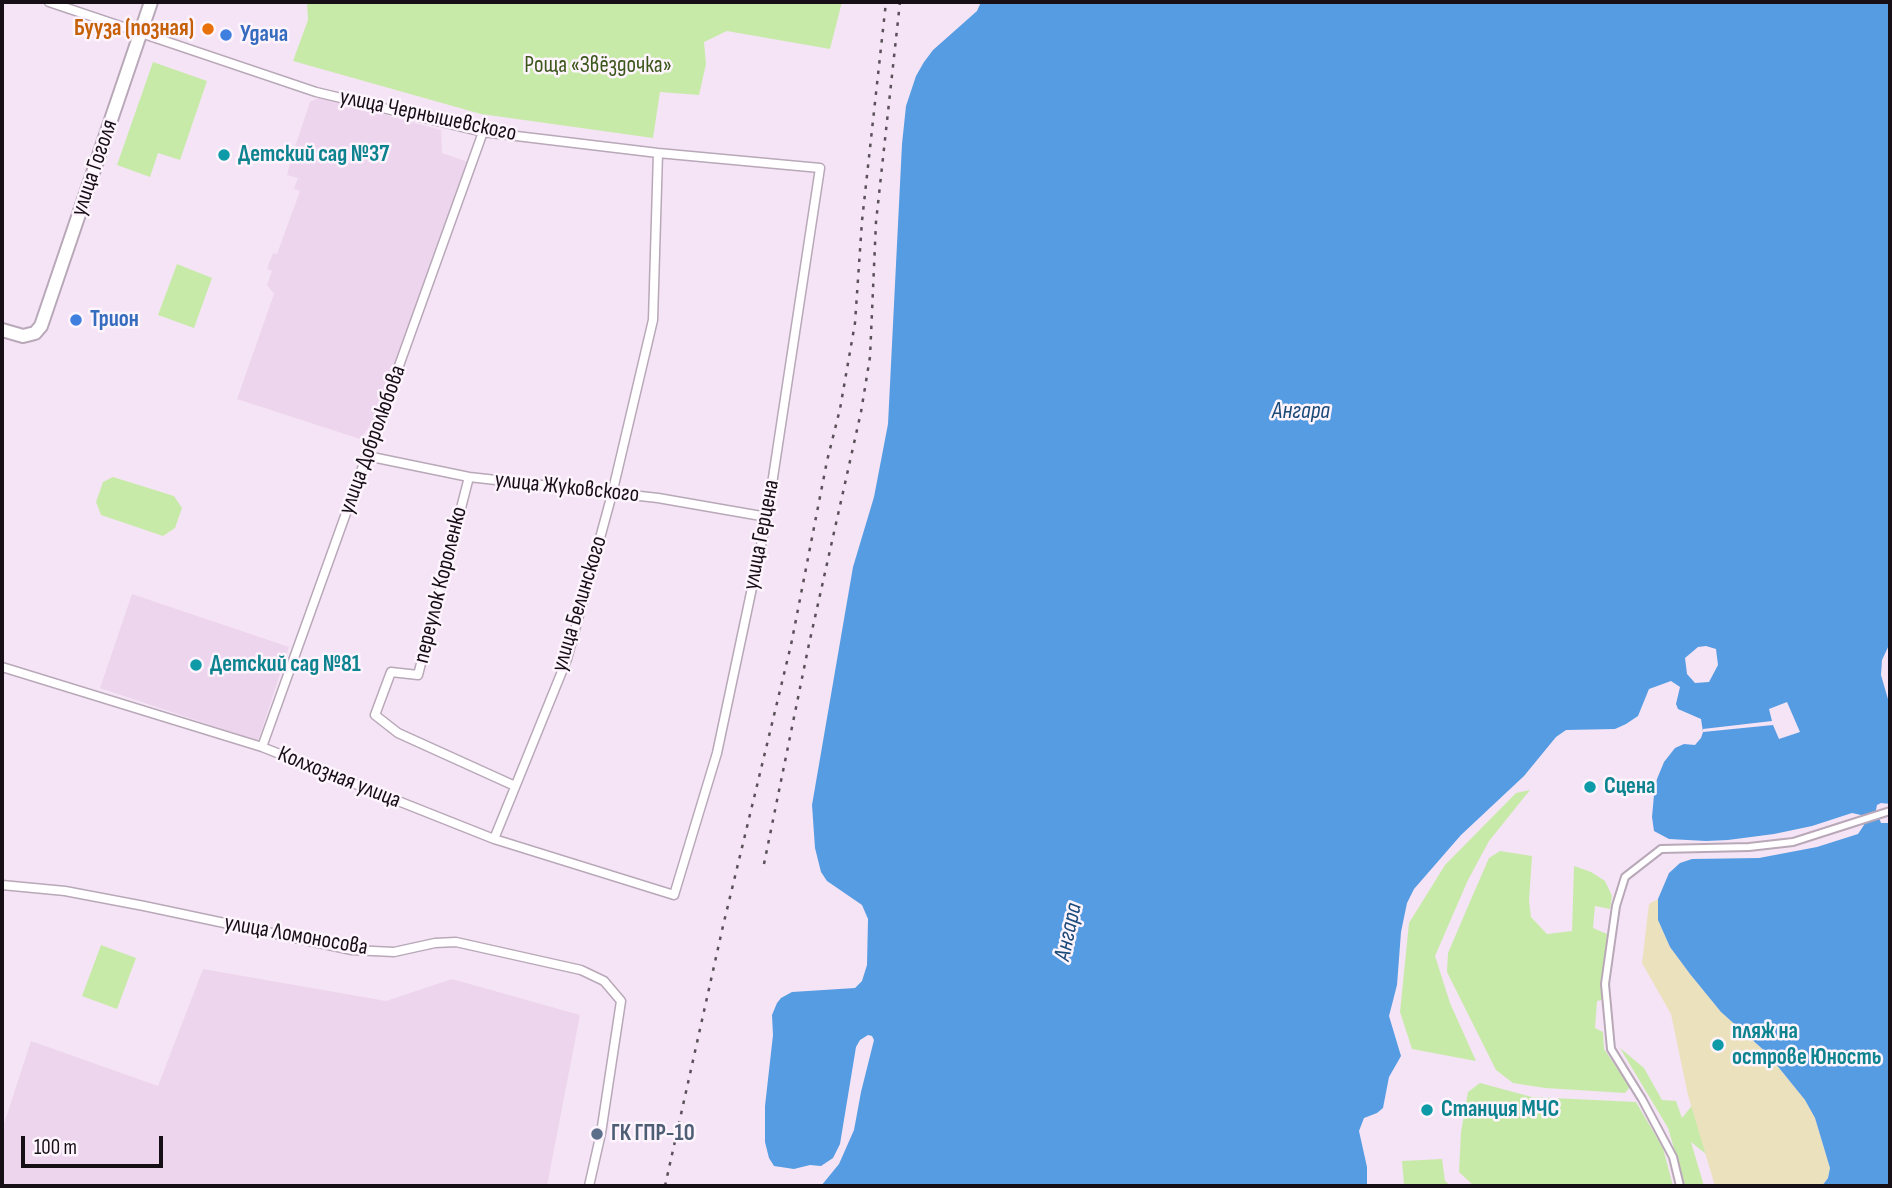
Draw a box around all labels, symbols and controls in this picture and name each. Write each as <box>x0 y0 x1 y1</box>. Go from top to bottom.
place label: Бууза (позная) <box>74 15 194 43</box>
marker: Бууза (позная) <box>200 21 216 37</box>
place label: Удача <box>240 21 288 49</box>
marker: Удача <box>218 27 234 43</box>
park label: Роща «Звёздочка» <box>524 52 672 80</box>
street label: улица Чернышевского <box>337 84 519 148</box>
street label: улица Гоголя <box>66 116 124 220</box>
place label: Детский сад №37 <box>238 141 389 169</box>
marker: Детский сад №37 <box>216 147 232 163</box>
place label: Трион <box>90 306 139 334</box>
marker: Трион <box>68 312 84 328</box>
street label: улица Добролюбова <box>333 362 413 518</box>
water label: Ангара <box>1272 398 1330 426</box>
street label: улица Жуковского <box>493 467 641 509</box>
street label: улица Герцена <box>738 478 786 592</box>
street label: переулок Короленко <box>408 504 474 666</box>
street label: улица Белинского <box>546 533 614 675</box>
place label: Детский сад №81 <box>210 651 361 679</box>
marker: Детский сад №81 <box>188 657 204 673</box>
street label: Колхозная улица <box>274 741 404 815</box>
place label: Сцена <box>1604 773 1655 801</box>
marker: Сцена <box>1582 779 1598 795</box>
water label: Ангара <box>1049 901 1089 963</box>
street label: улица Ломоносова <box>222 910 370 962</box>
place label: пляж на острове Юность <box>1732 1018 1881 1072</box>
marker: пляж на острове Юность <box>1710 1037 1726 1053</box>
place label: Станция МЧС <box>1441 1096 1559 1124</box>
marker: Станция МЧС <box>1419 1102 1435 1118</box>
place label: ГК ГПР-10 <box>611 1120 695 1148</box>
scale bar <box>24 1122 166 1166</box>
marker: ГК ГПР-10 <box>589 1126 605 1142</box>
text: 100 m <box>34 1135 77 1160</box>

